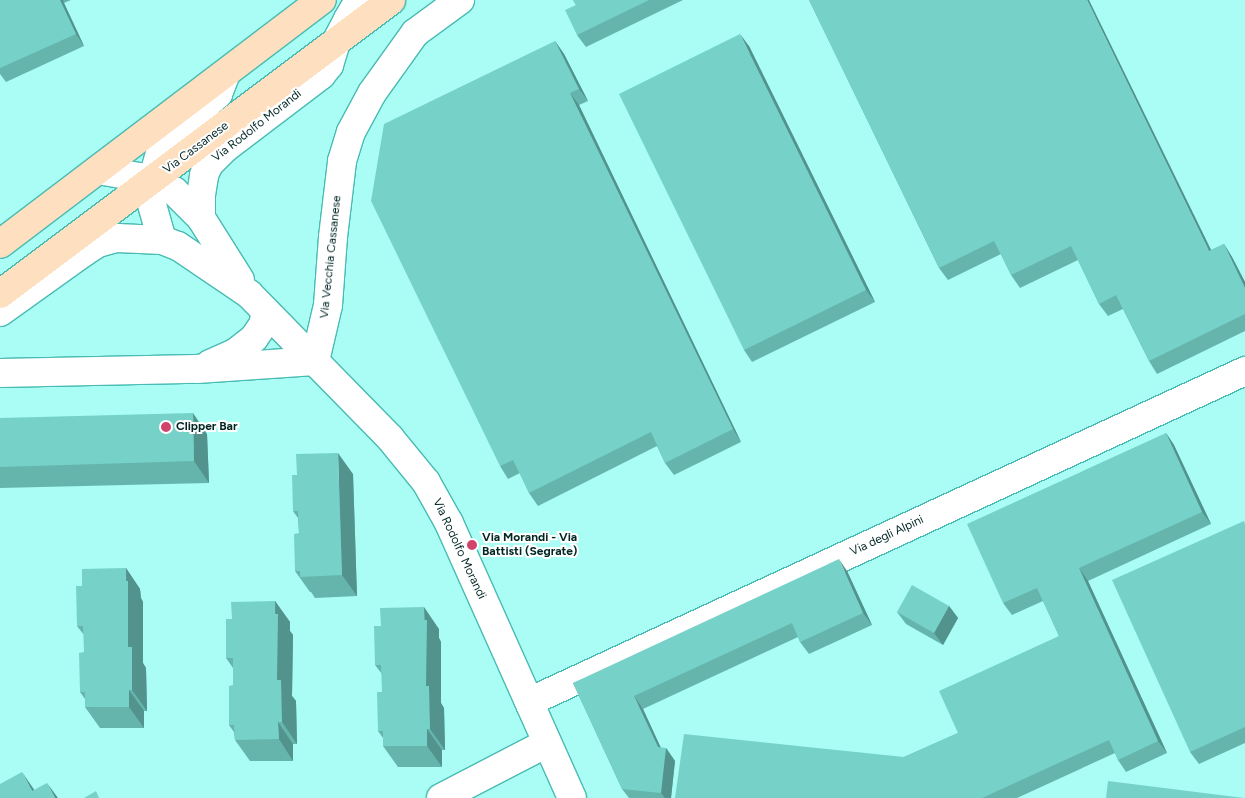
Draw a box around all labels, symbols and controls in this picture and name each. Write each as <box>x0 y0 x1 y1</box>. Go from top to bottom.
street label: Via Rodolfo Morandi <box>209 87 305 165</box>
street label: Via Cassanese <box>161 119 231 177</box>
street label: Via Vecchia Cassanese <box>317 195 345 319</box>
place label: Clipper Bar <box>176 420 238 434</box>
marker: Clipper Bar <box>160 421 172 433</box>
street label: Via Rodolfo Morandi <box>429 496 489 602</box>
street label: Via degli Alpini <box>848 513 926 559</box>
place label: Via Morandi - Via Battisti (Segrate) <box>482 531 577 559</box>
marker: Via Morandi - Via Battisti (Segrate) <box>466 539 478 551</box>

